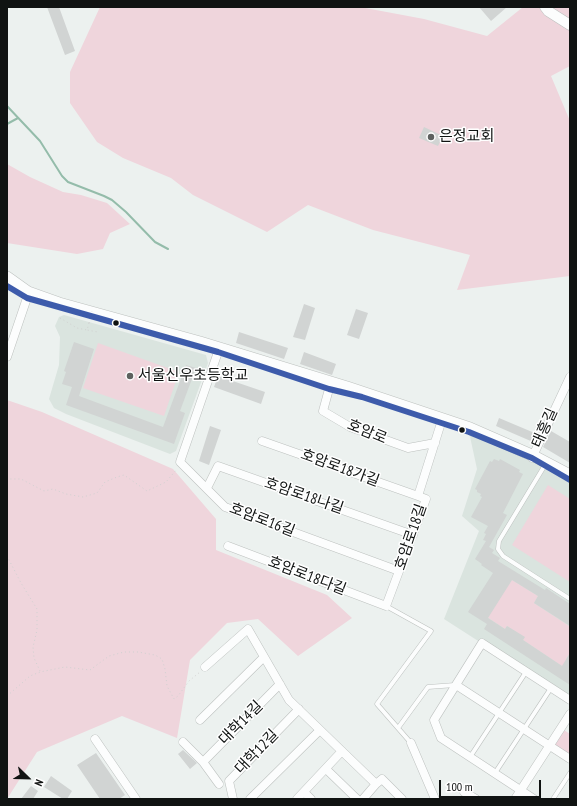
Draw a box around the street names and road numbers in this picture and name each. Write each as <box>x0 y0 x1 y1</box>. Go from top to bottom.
street label: 태흥길 <box>528 405 562 451</box>
street label: 호암로 <box>344 416 390 448</box>
street label: 호암로18가길 <box>298 445 382 491</box>
street label: 호암로18나길 <box>262 474 346 518</box>
street label: 호암로16길 <box>227 499 297 541</box>
street label: 호암로18길 <box>391 502 431 572</box>
street label: 호암로18다길 <box>265 553 349 599</box>
street label: 대학14길 <box>215 697 267 749</box>
street label: 대학12길 <box>231 726 283 778</box>

